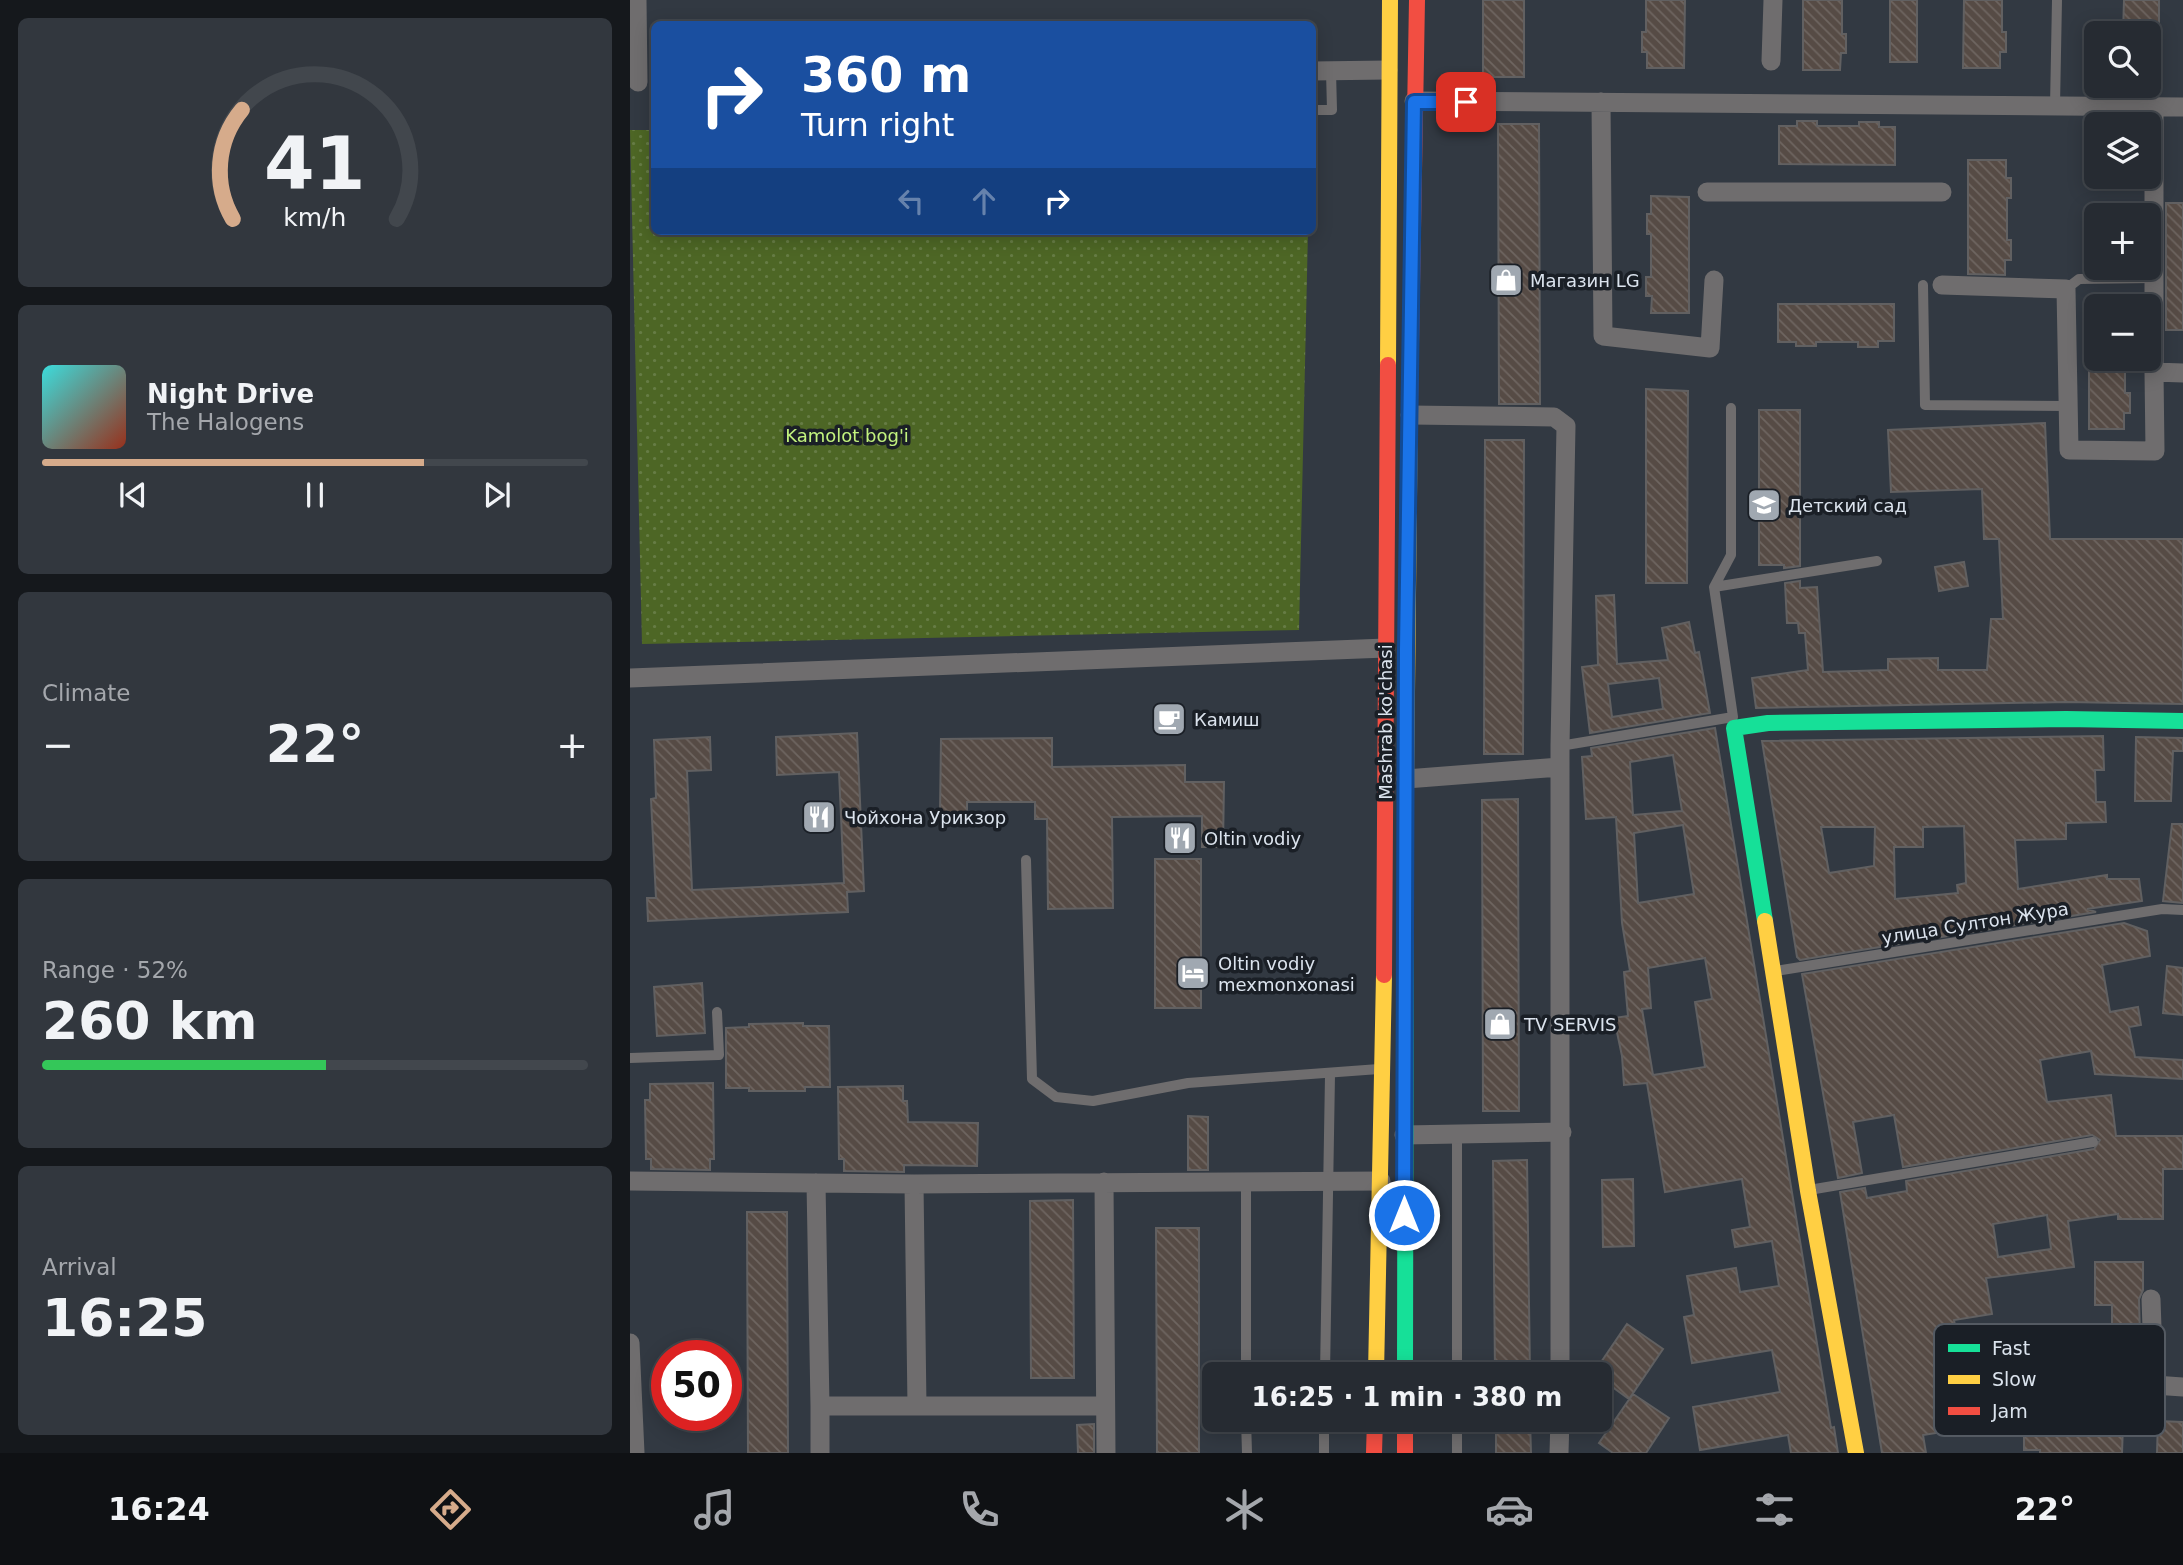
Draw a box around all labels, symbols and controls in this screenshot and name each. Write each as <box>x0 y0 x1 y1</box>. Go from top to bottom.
map controls <box>2084 21 2161 371</box>
button: search <box>2084 21 2161 98</box>
text: 360 m <box>801 47 971 104</box>
icon: right <box>686 49 777 140</box>
pin <box>1436 72 1496 132</box>
icon: arrive <box>1447 83 1485 121</box>
text: Turn right <box>801 106 954 144</box>
button: layers <box>2084 112 2161 189</box>
text: 41 <box>264 121 366 206</box>
icon: left <box>892 182 930 220</box>
icon: ahead <box>965 182 1003 220</box>
icon: right <box>1038 182 1076 220</box>
text: km/h <box>283 202 347 231</box>
button: + <box>2084 203 2161 280</box>
shop icon: Магазин LG <box>1487 261 1525 299</box>
place label: Магазин LG <box>1530 270 1640 291</box>
button: − <box>2084 294 2161 371</box>
text: Night Drive <box>147 379 314 409</box>
text: The Halogens <box>147 409 304 435</box>
park label: Kamolot bog'i <box>785 425 909 446</box>
icon: previous <box>114 476 152 514</box>
icon: pause <box>296 476 334 514</box>
icon: next <box>478 476 516 514</box>
school or university icon: Детский сад <box>1745 486 1783 524</box>
place label: Детский сад <box>1788 495 1907 516</box>
street label: Mashrab ko'chasi <box>1375 644 1396 800</box>
text: Climate <box>42 680 131 706</box>
cafe icon: Камиш <box>1150 700 1188 738</box>
place label: Камиш <box>1194 709 1260 730</box>
text: 22° <box>266 714 364 774</box>
text: − <box>42 723 74 767</box>
text: + <box>556 723 588 767</box>
restaurant icon: Чойхона Урикзор <box>800 798 838 836</box>
place label: Чойхона Урикзор <box>844 807 1006 828</box>
restaurant icon: Oltin vodiy <box>1161 819 1199 857</box>
place label: Oltin vodiy <box>1204 828 1301 849</box>
street label: улица Султон Жура <box>1880 898 2070 948</box>
place label: Oltin vodiy mexmonxonasi <box>1218 953 1355 995</box>
hotel icon: Oltin vodiy mexmonxonasi <box>1174 954 1212 992</box>
text: Range · 52% <box>42 957 188 983</box>
text: 260 km <box>42 991 257 1051</box>
shop icon: TV SERVIS <box>1481 1005 1519 1043</box>
place label: TV SERVIS <box>1523 1014 1616 1035</box>
position arrow <box>1367 1178 1441 1252</box>
text: Arrival <box>42 1254 117 1280</box>
text: 16:25 <box>42 1288 208 1348</box>
legend <box>1934 1324 2165 1436</box>
text: Fast <box>1992 1337 2030 1359</box>
speed limit sign: 50 <box>651 1340 742 1431</box>
text: Slow <box>1992 1368 2037 1390</box>
text: 16:25 · 1 min · 380 m <box>1252 1382 1562 1412</box>
text: Jam <box>1991 1400 2028 1422</box>
icon: directions <box>426 1485 475 1534</box>
icon: music <box>690 1485 739 1534</box>
icon: phone <box>955 1485 1004 1534</box>
icon: climate <box>1220 1485 1269 1534</box>
icon: car <box>1485 1485 1534 1534</box>
icon: filters <box>1750 1485 1799 1534</box>
text: 16:24 <box>108 1490 210 1528</box>
text: 22° <box>2014 1490 2075 1528</box>

